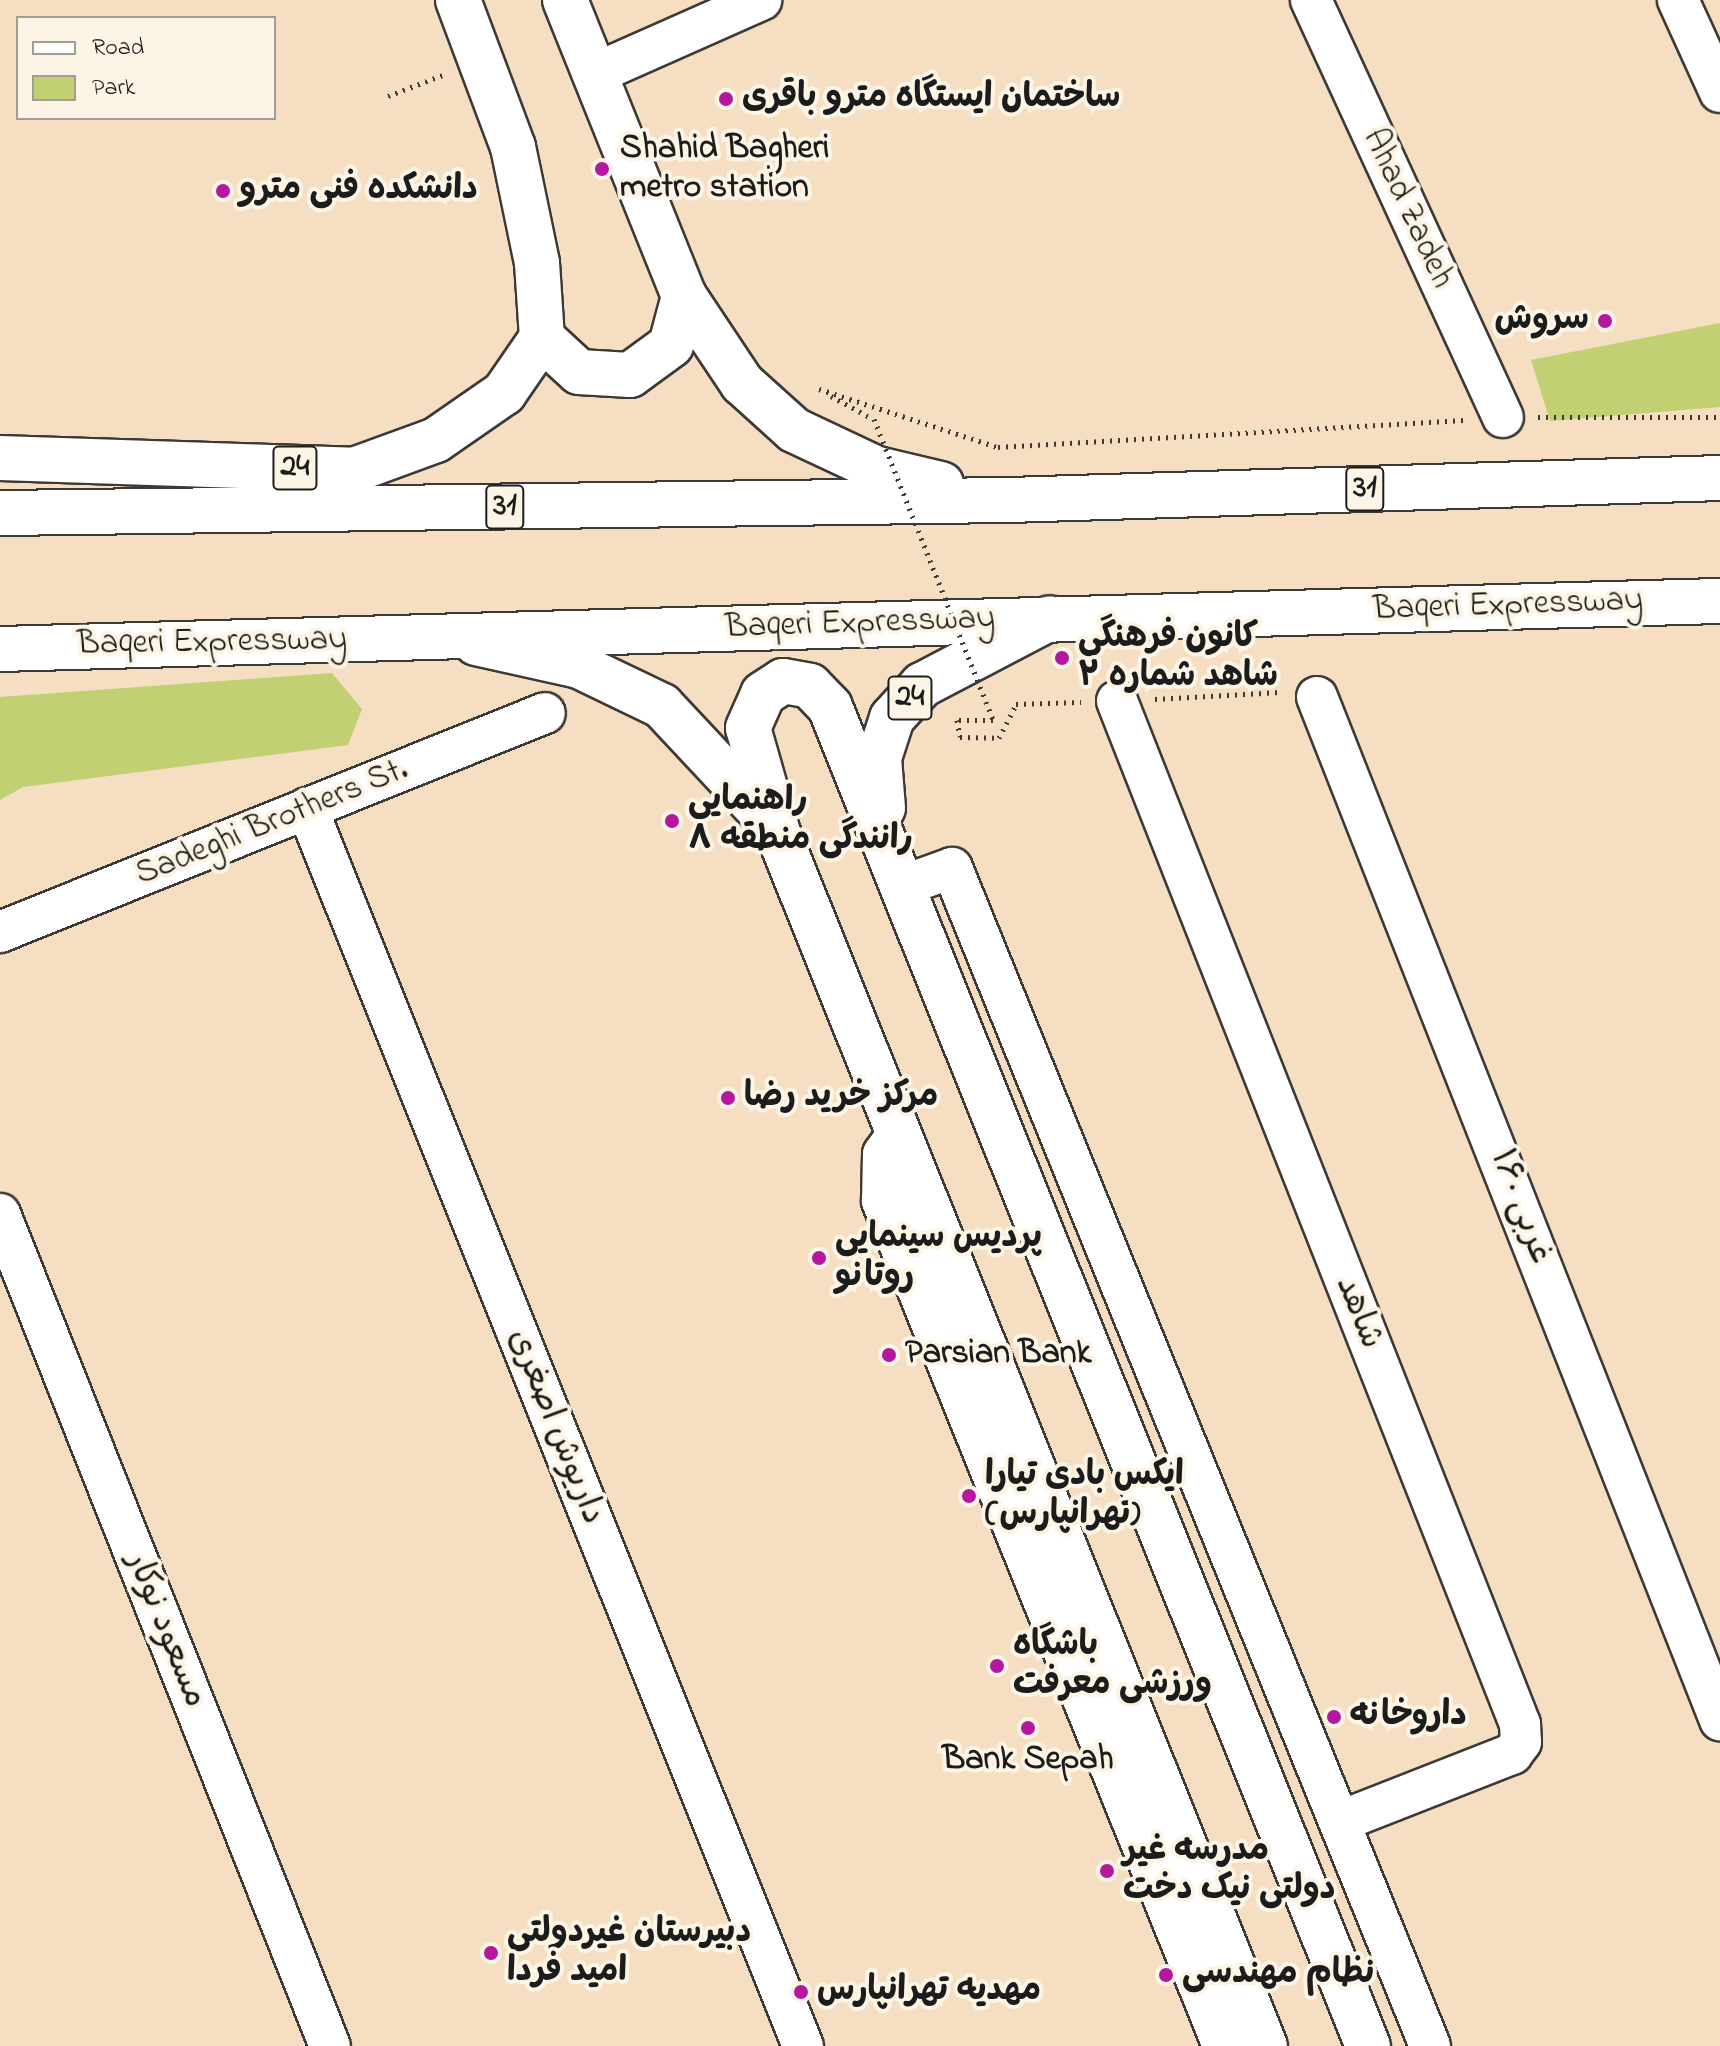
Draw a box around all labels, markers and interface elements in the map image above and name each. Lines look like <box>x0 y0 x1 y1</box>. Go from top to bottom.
legend <box>16 16 276 120</box>
text: Road <box>92 31 144 66</box>
text: Park <box>92 71 135 106</box>
place label: ساختمان ایستگاه مترو باقری <box>742 79 1120 119</box>
marker: ساختمان ایستگاه مترو باقری <box>717 90 735 108</box>
street label: Ahad Zadeh <box>1352 123 1462 295</box>
place label: Shahid Bagheri metro station <box>620 129 829 208</box>
marker: Shahid Bagheri metro station <box>591 158 613 180</box>
place label: دانشکده فنی مترو <box>239 171 478 211</box>
marker: دانشکده فنی مترو <box>214 182 232 200</box>
place label: سروش <box>1495 301 1589 341</box>
marker: سروش <box>1596 312 1614 330</box>
road number: 24 <box>271 440 319 496</box>
road number: 31 <box>1345 461 1385 517</box>
road number: 31 <box>485 479 525 535</box>
street label: Baqeri Expressway <box>1372 581 1644 631</box>
street label: Baqeri Expressway <box>724 599 996 649</box>
place label: کانون فرهنگی شاهد شماره ۲ <box>1078 618 1278 698</box>
street label: Baqeri Expressway <box>77 620 347 666</box>
marker: کانون فرهنگی شاهد شماره ۲ <box>1053 649 1071 667</box>
road number: 24 <box>886 670 934 726</box>
street label: Sadeghi Brothers St. <box>130 750 414 896</box>
place label: راهنمایی رانندگی منطقه ۸ <box>688 781 913 860</box>
marker: راهنمایی رانندگی منطقه ۸ <box>663 812 681 830</box>
place label: مرکز خرید رضا <box>744 1078 938 1118</box>
marker: مرکز خرید رضا <box>719 1089 737 1107</box>
street label: ۱۶۰ غربی <box>1480 1144 1560 1270</box>
place label: پردیس سینمایی روتانو <box>835 1218 1042 1298</box>
marker: پردیس سینمایی روتانو <box>810 1249 828 1267</box>
street label: شاهد <box>1325 1271 1391 1355</box>
street label: داریوش اصغری <box>497 1323 613 1531</box>
place label: Parsian Bank <box>905 1335 1091 1375</box>
marker: Parsian Bank <box>880 1346 898 1364</box>
place label: ایکس بادی تیارا (تهرانپارس) <box>985 1456 1184 1536</box>
marker: ایکس بادی تیارا (تهرانپارس) <box>960 1487 978 1505</box>
street label: مسعود نوکار <box>115 1546 215 1714</box>
place label: باشگاه ورزشی معرفت <box>1013 1626 1212 1706</box>
marker: باشگاه ورزشی معرفت <box>988 1657 1006 1675</box>
place label: داروخانه <box>1350 1697 1467 1737</box>
marker: داروخانه <box>1325 1708 1343 1726</box>
marker: Bank Sepah <box>1019 1719 1037 1737</box>
place label: Bank Sepah <box>942 1741 1114 1781</box>
place label: مدرسه غیر دولتی نیک دخت <box>1123 1831 1336 1910</box>
marker: مدرسه غیر دولتی نیک دخت <box>1098 1862 1116 1880</box>
place label: دبیرستان غیردولتی امید فردا <box>507 1913 751 1992</box>
marker: دبیرستان غیردولتی امید فردا <box>482 1944 500 1962</box>
place label: نظام مهندسی <box>1182 1955 1374 1995</box>
marker: نظام مهندسی <box>1157 1966 1175 1984</box>
place label: مهدیه تهرانپارس <box>817 1972 1041 2012</box>
marker: مهدیه تهرانپارس <box>792 1983 810 2001</box>

